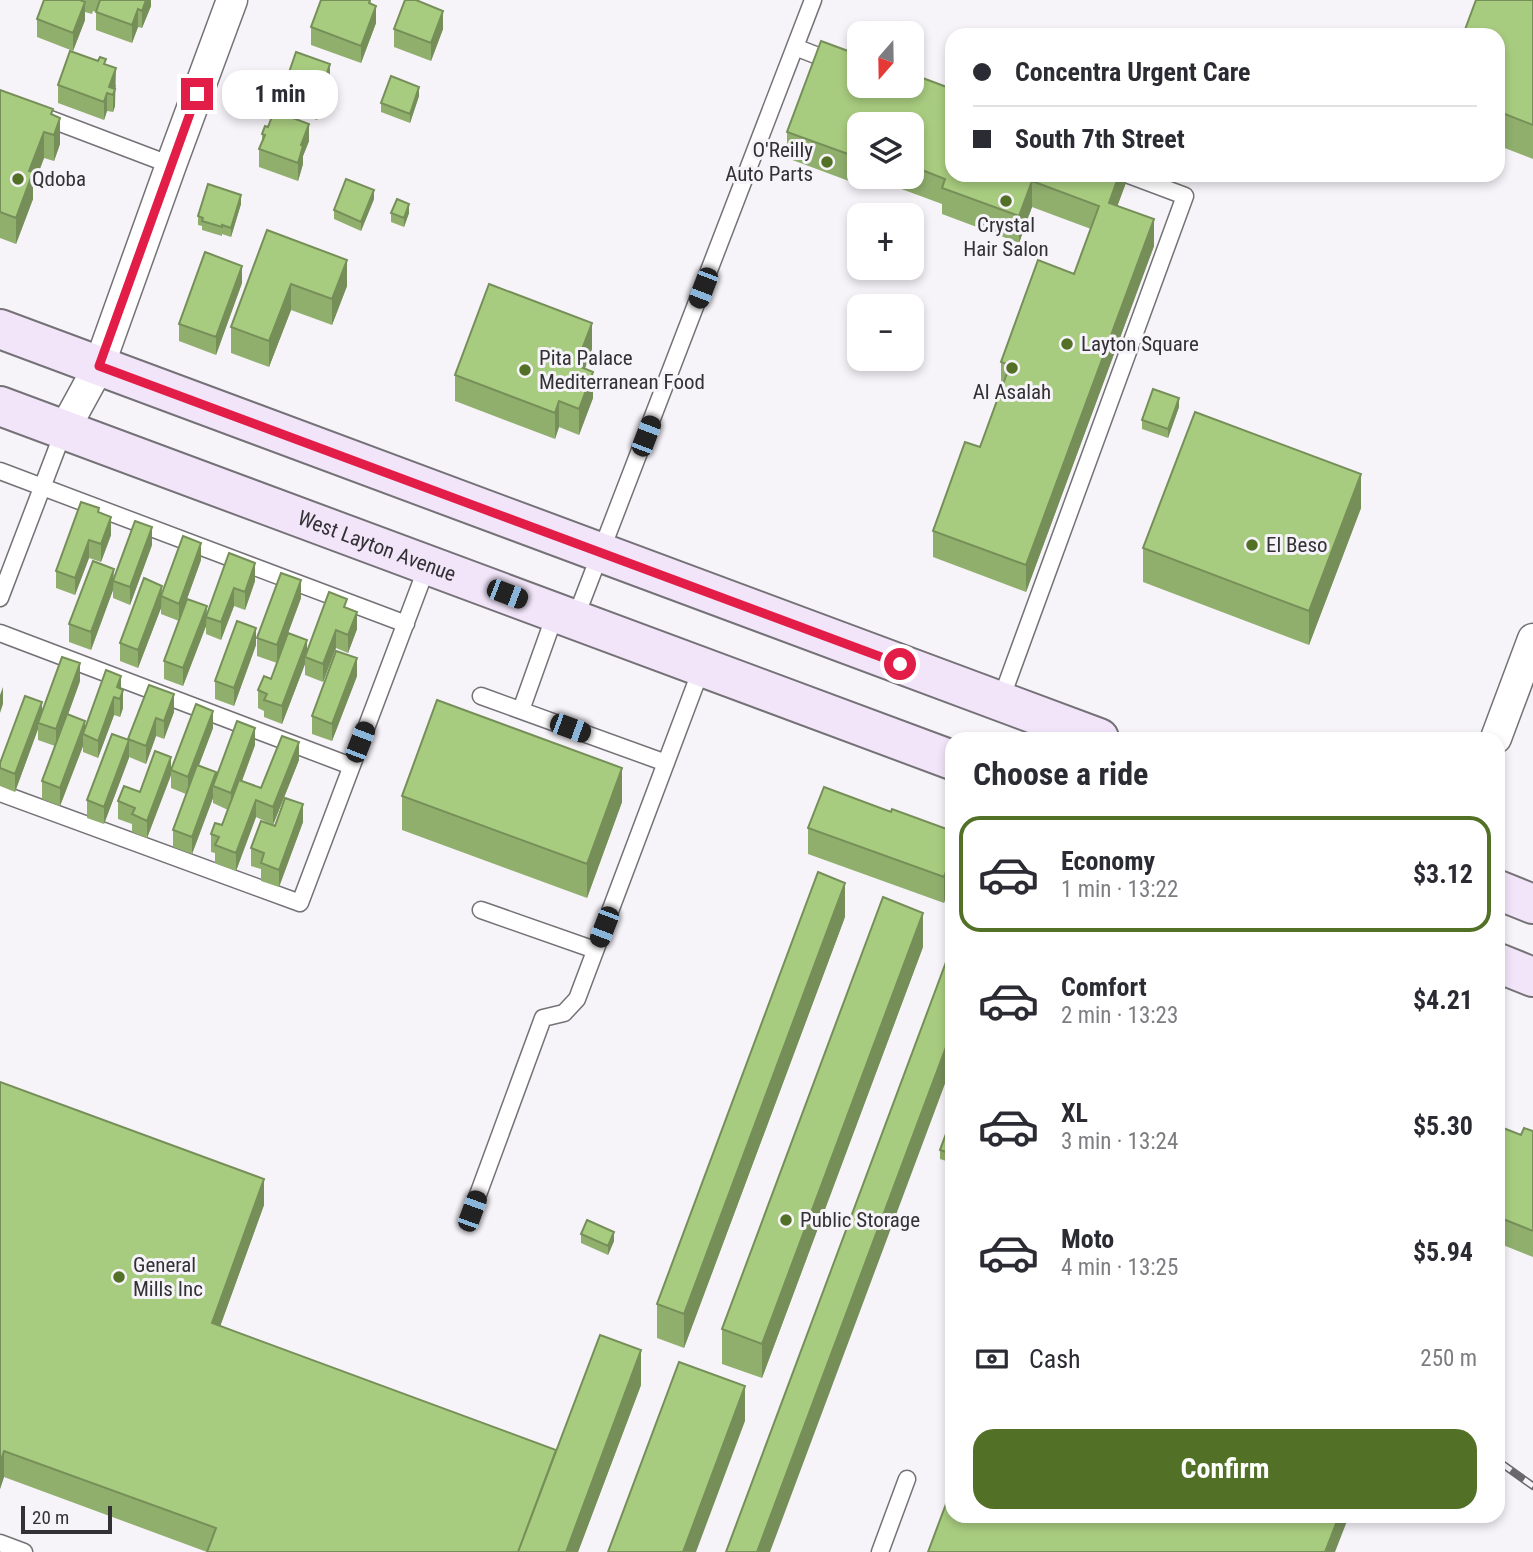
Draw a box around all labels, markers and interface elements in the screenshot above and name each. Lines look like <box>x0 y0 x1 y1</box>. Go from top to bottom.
north arrow <box>847 21 924 98</box>
map controls <box>847 21 924 371</box>
text: Concentra Urgent Care <box>1015 57 1251 87</box>
callout: 1 min <box>222 70 337 119</box>
route end <box>181 78 213 110</box>
text: 1 min <box>254 81 306 108</box>
button: layers <box>847 112 924 189</box>
text: South 7th Street <box>1015 124 1185 154</box>
place label: O'Reilly Auto Parts <box>725 138 813 186</box>
marker: O'Reilly Auto Parts <box>819 154 835 170</box>
place label: Qdoba <box>32 167 86 191</box>
marker: Qdoba <box>10 171 26 187</box>
marker: Crystal Hair Salon <box>998 193 1014 209</box>
button: + <box>847 203 924 280</box>
place label: Crystal Hair Salon <box>963 213 1049 261</box>
car <box>686 265 721 311</box>
button: − <box>847 294 924 371</box>
place label: Layton Square <box>1081 332 1199 356</box>
marker: Layton Square <box>1059 336 1075 352</box>
place label: Pita Palace Mediterranean Food <box>539 346 705 394</box>
marker: Al Asalah <box>1004 360 1020 376</box>
marker: Pita Palace Mediterranean Food <box>517 362 533 378</box>
place label: Al Asalah <box>973 380 1051 404</box>
car <box>629 413 664 459</box>
street label: West Layton Avenue <box>294 506 459 586</box>
place label: El Beso <box>1266 533 1328 557</box>
marker: El Beso <box>1244 537 1260 553</box>
car <box>484 577 531 611</box>
route start <box>884 648 916 680</box>
car <box>547 711 594 745</box>
car <box>343 719 378 765</box>
text: Choose a ride <box>973 755 1148 793</box>
icon: car <box>977 843 1040 906</box>
text: Economy <box>1061 846 1155 876</box>
text: $3.12 <box>1413 859 1473 889</box>
text: 1 min · 13:22 <box>1061 876 1178 903</box>
car <box>587 904 622 950</box>
icon: car <box>977 969 1040 1032</box>
text: Comfort <box>1061 972 1147 1002</box>
text: $4.21 <box>1413 985 1473 1015</box>
text: 2 min · 13:23 <box>1061 1002 1178 1029</box>
icon: car <box>977 1095 1040 1158</box>
text: XL <box>1061 1098 1088 1128</box>
text: $5.30 <box>1413 1111 1473 1141</box>
text: 3 min · 13:24 <box>1061 1128 1178 1155</box>
car <box>455 1188 490 1234</box>
place label: Public Storage <box>800 1208 920 1232</box>
marker: Public Storage <box>778 1212 794 1228</box>
icon: car <box>977 1221 1040 1284</box>
text: Moto <box>1061 1224 1114 1254</box>
text: $5.94 <box>1413 1237 1473 1267</box>
place label: General Mills Inc <box>133 1253 203 1301</box>
text: 4 min · 13:25 <box>1061 1254 1178 1281</box>
marker: General Mills Inc <box>111 1269 127 1285</box>
icon: cash <box>973 1340 1011 1378</box>
text: Cash <box>1029 1344 1081 1374</box>
text: 250 m <box>1420 1345 1477 1372</box>
button: Confirm <box>973 1429 1477 1509</box>
scale bar <box>21 1503 112 1535</box>
text: 20 m <box>32 1506 69 1529</box>

